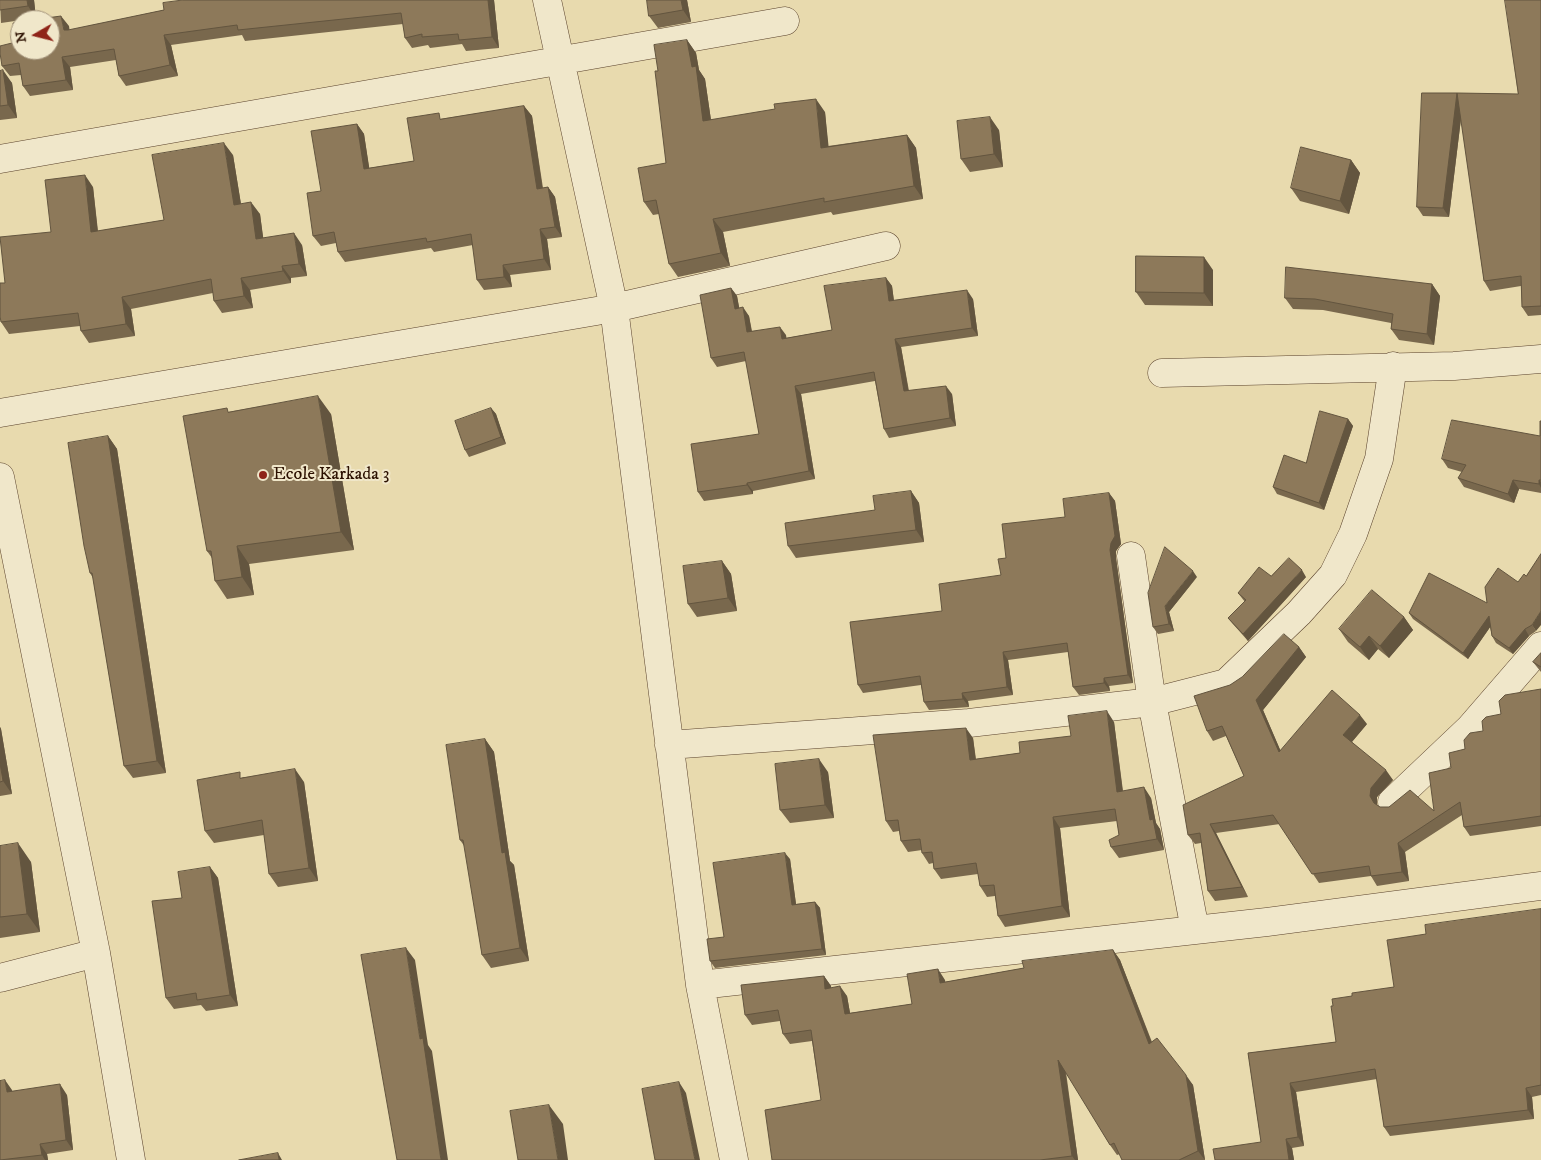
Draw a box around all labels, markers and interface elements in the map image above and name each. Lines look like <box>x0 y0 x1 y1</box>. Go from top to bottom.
north arrow <box>10 10 60 60</box>
text: N <box>11 30 31 44</box>
place label: Ecole Karkada 3 <box>273 464 390 486</box>
marker: Ecole Karkada 3 <box>257 469 269 481</box>

